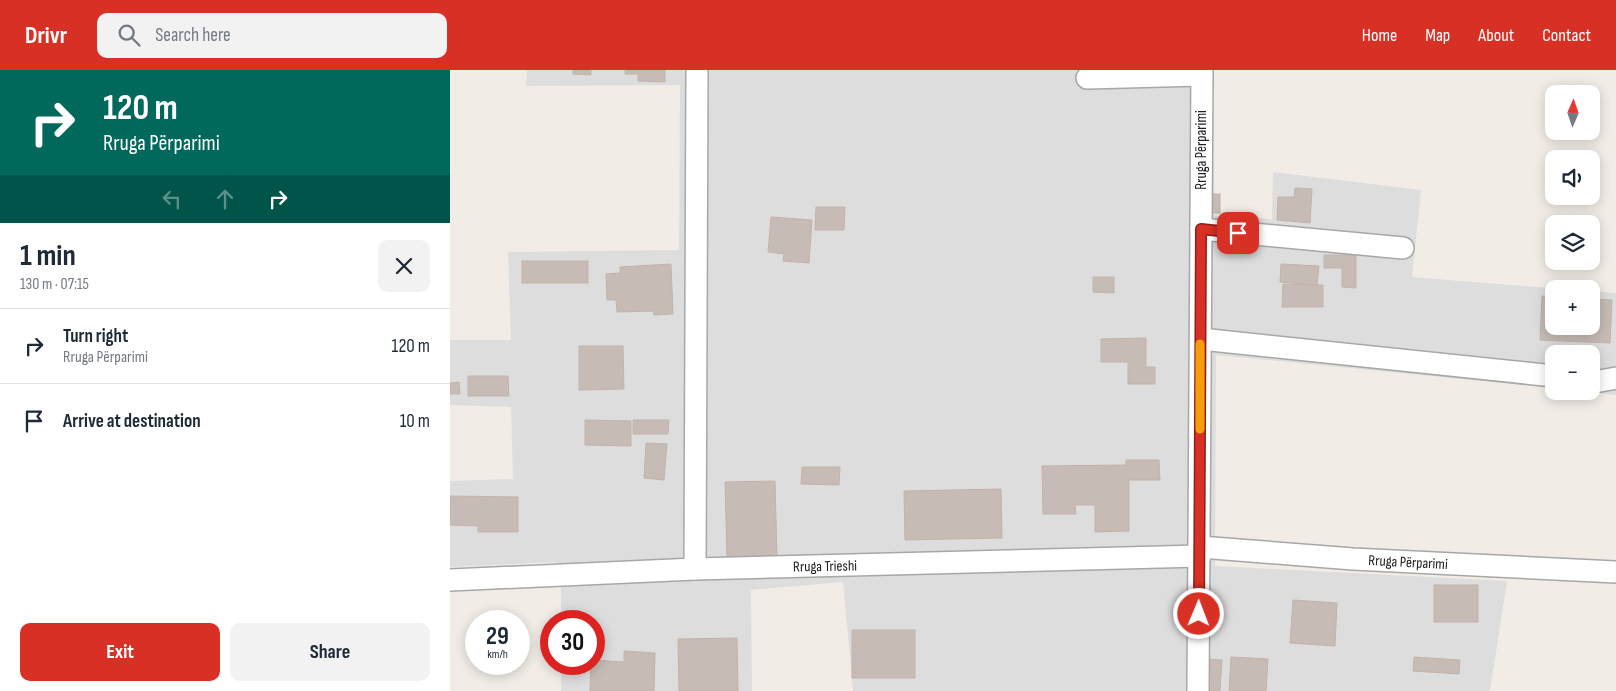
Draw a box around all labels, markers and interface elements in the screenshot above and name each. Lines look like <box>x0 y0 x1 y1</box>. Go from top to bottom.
search box <box>97 13 447 58</box>
text: Drivr <box>25 21 67 50</box>
icon: search <box>115 21 143 49</box>
text: Search here <box>155 24 231 47</box>
text: Home <box>1362 25 1397 46</box>
text: Map <box>1425 25 1450 46</box>
text: About <box>1478 25 1514 46</box>
text: Contact <box>1542 25 1591 46</box>
north arrow <box>1545 85 1600 140</box>
map controls <box>1545 85 1600 400</box>
text: 120 m <box>103 87 178 130</box>
icon: right <box>20 90 85 155</box>
street label: Rruga Përparimi <box>1192 110 1211 190</box>
text: Rruga Përparimi <box>103 130 220 157</box>
button: sound <box>1545 150 1600 205</box>
icon: left <box>158 185 186 213</box>
icon: ahead <box>211 185 239 213</box>
icon: right <box>264 185 292 213</box>
pin <box>1217 212 1259 254</box>
button: layers <box>1545 215 1600 270</box>
icon: arrive <box>1224 219 1252 247</box>
text: 1 min <box>20 238 76 274</box>
button: close <box>378 240 430 292</box>
text: 130 m · 07:15 <box>20 275 89 294</box>
button: + <box>1545 280 1600 335</box>
text: Turn right <box>63 325 128 348</box>
icon: right <box>20 332 48 360</box>
text: 120 m <box>392 335 430 358</box>
button: − <box>1545 345 1600 400</box>
text: Rruga Përparimi <box>63 348 148 367</box>
icon: arrive <box>20 407 48 435</box>
text: Arrive at destination <box>63 410 201 433</box>
text: 10 m <box>400 410 430 433</box>
street label: Rruga Përparimi <box>1368 551 1448 574</box>
street label: Rruga Trieshi <box>793 556 857 577</box>
position arrow <box>1172 587 1224 639</box>
speed limit sign: 30 <box>540 610 605 675</box>
text: 29 <box>486 621 509 652</box>
button: Exit <box>20 623 220 681</box>
button: Share <box>230 623 430 681</box>
text: km/h <box>487 647 508 662</box>

